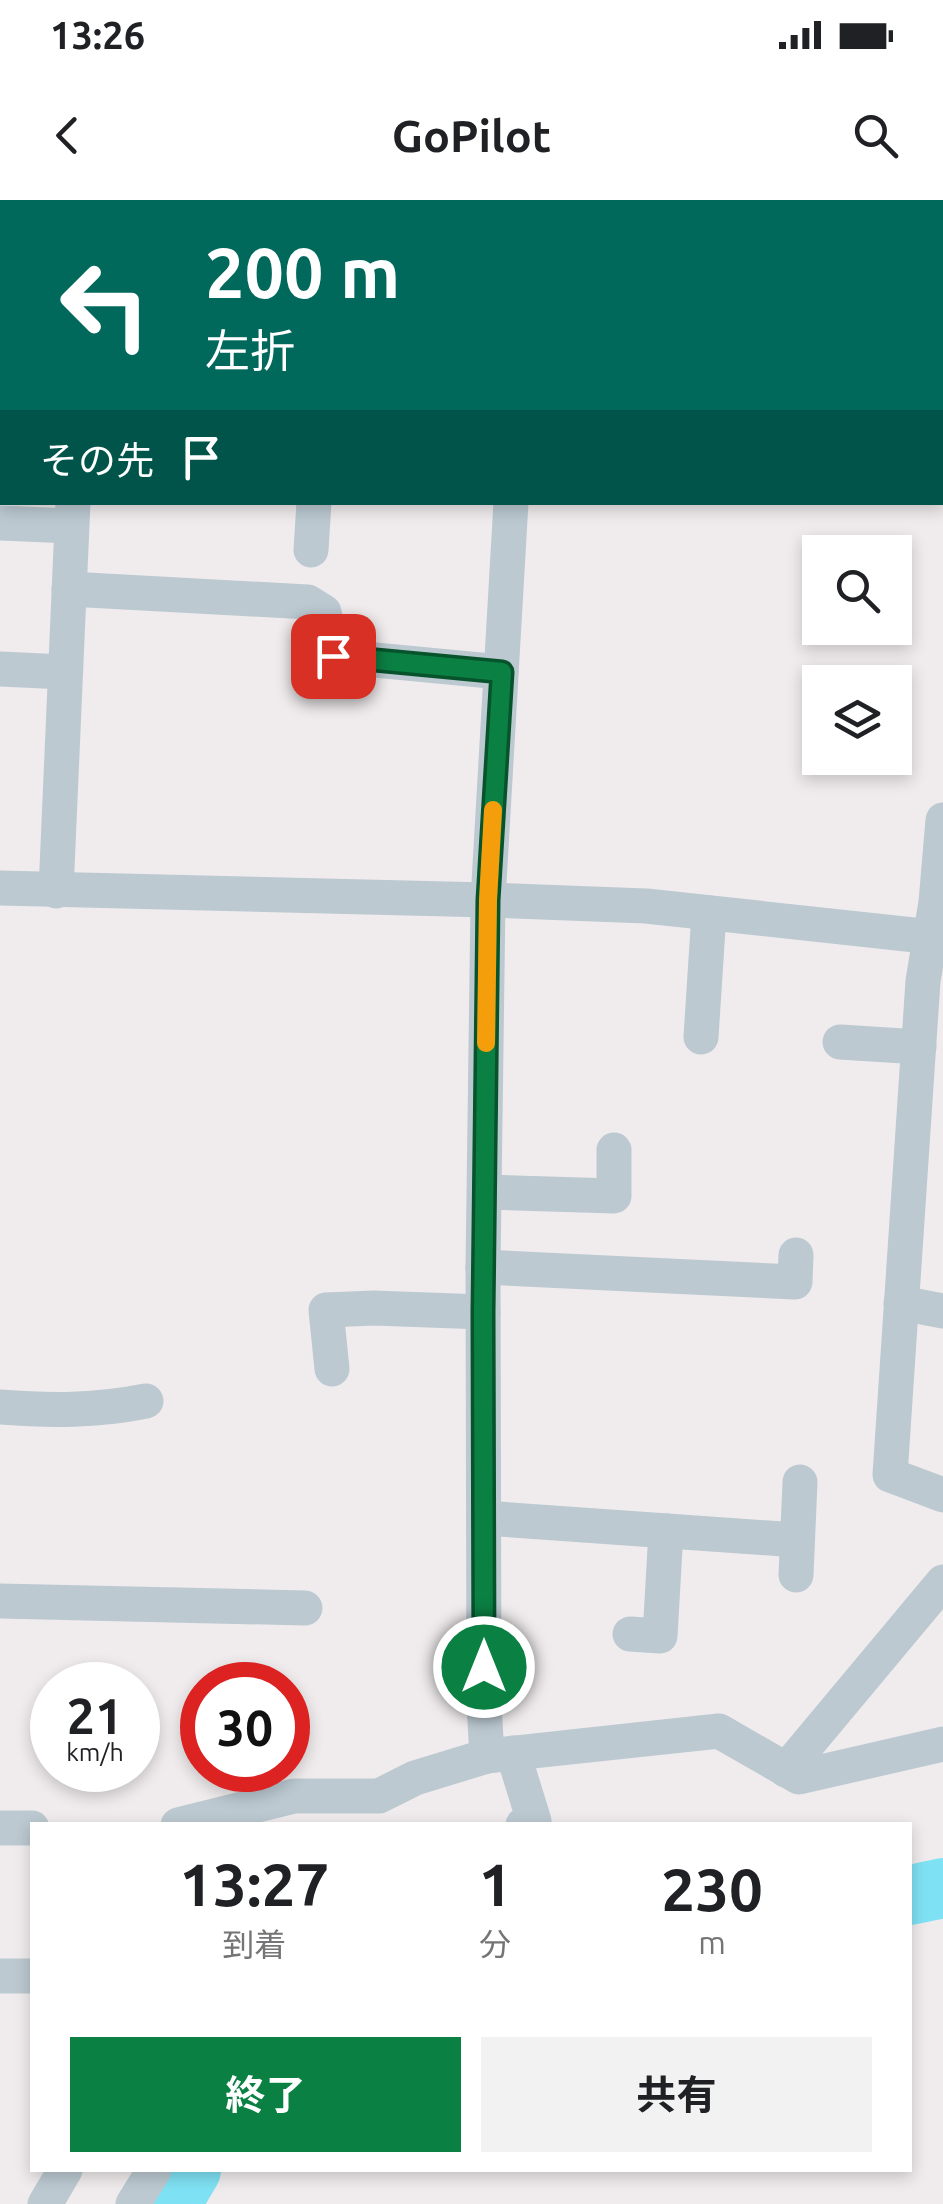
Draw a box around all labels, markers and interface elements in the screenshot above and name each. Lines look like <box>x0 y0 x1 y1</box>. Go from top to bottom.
text: 13:26 <box>50 14 145 56</box>
icon: back <box>40 108 95 163</box>
icon: search <box>848 108 903 163</box>
text: GoPilot <box>392 110 551 161</box>
text: 200 m <box>205 233 400 311</box>
icon: left <box>40 240 170 370</box>
text: 左折 <box>205 325 295 376</box>
icon: arrive <box>174 430 229 485</box>
text: その先 <box>40 439 154 481</box>
map controls <box>802 535 912 775</box>
button: search <box>802 535 912 645</box>
pin <box>291 614 376 699</box>
icon: arrive <box>306 629 361 684</box>
button: layers <box>802 665 912 775</box>
position arrow <box>432 1615 536 1719</box>
speed limit sign: 30 <box>180 1662 310 1792</box>
text: 21 <box>67 1687 123 1743</box>
text: km/h <box>66 1738 124 1766</box>
text: 13:27 <box>179 1850 329 1917</box>
text: 1 <box>478 1850 512 1917</box>
text: 230 <box>661 1855 763 1922</box>
text: m <box>698 1924 726 1960</box>
text: 到着 <box>222 1926 286 1962</box>
text: 分 <box>479 1926 511 1962</box>
button: 終了 <box>70 2037 461 2152</box>
button: 共有 <box>481 2037 872 2152</box>

